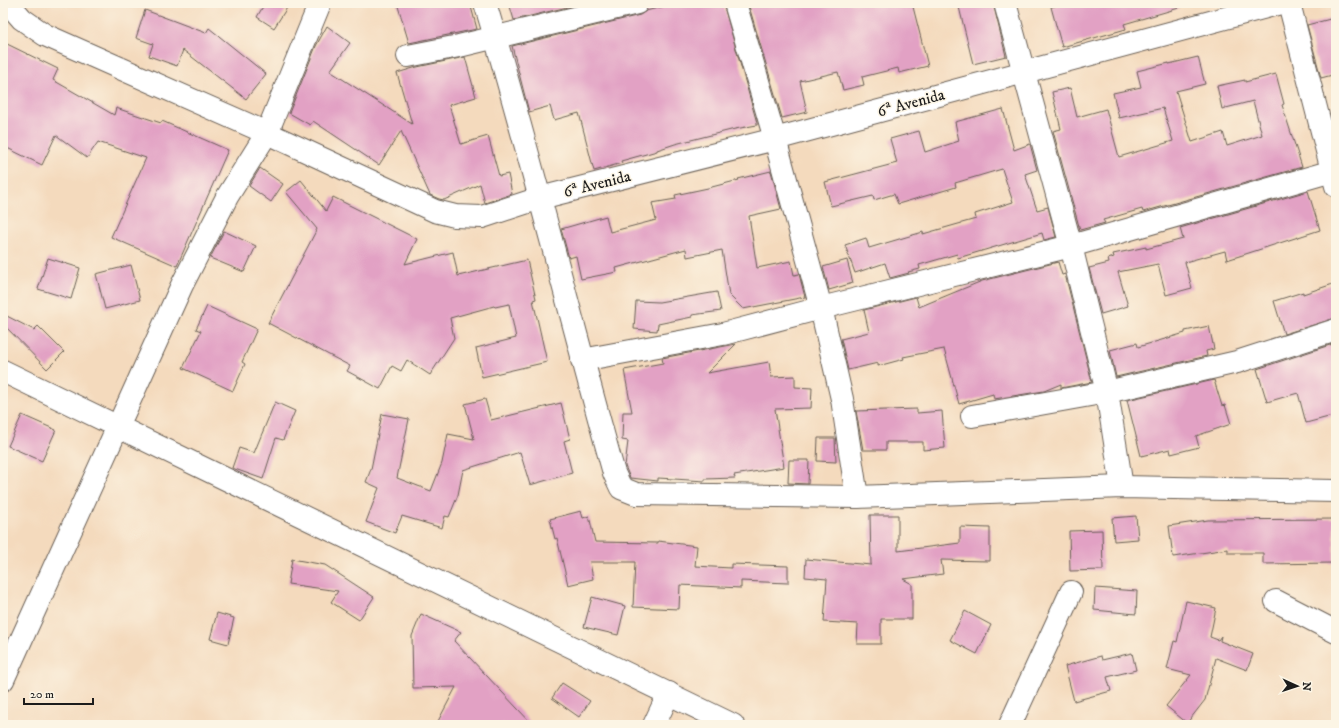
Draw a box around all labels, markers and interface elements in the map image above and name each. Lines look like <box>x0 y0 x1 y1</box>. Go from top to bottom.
street label: 6ª Avenida <box>875 84 947 122</box>
street label: 6ª Avenida <box>561 166 633 202</box>
north arrow <box>1277 666 1317 706</box>
scale bar <box>24 680 93 706</box>
text: N <box>1299 682 1313 691</box>
text: 20 m <box>30 687 54 702</box>

